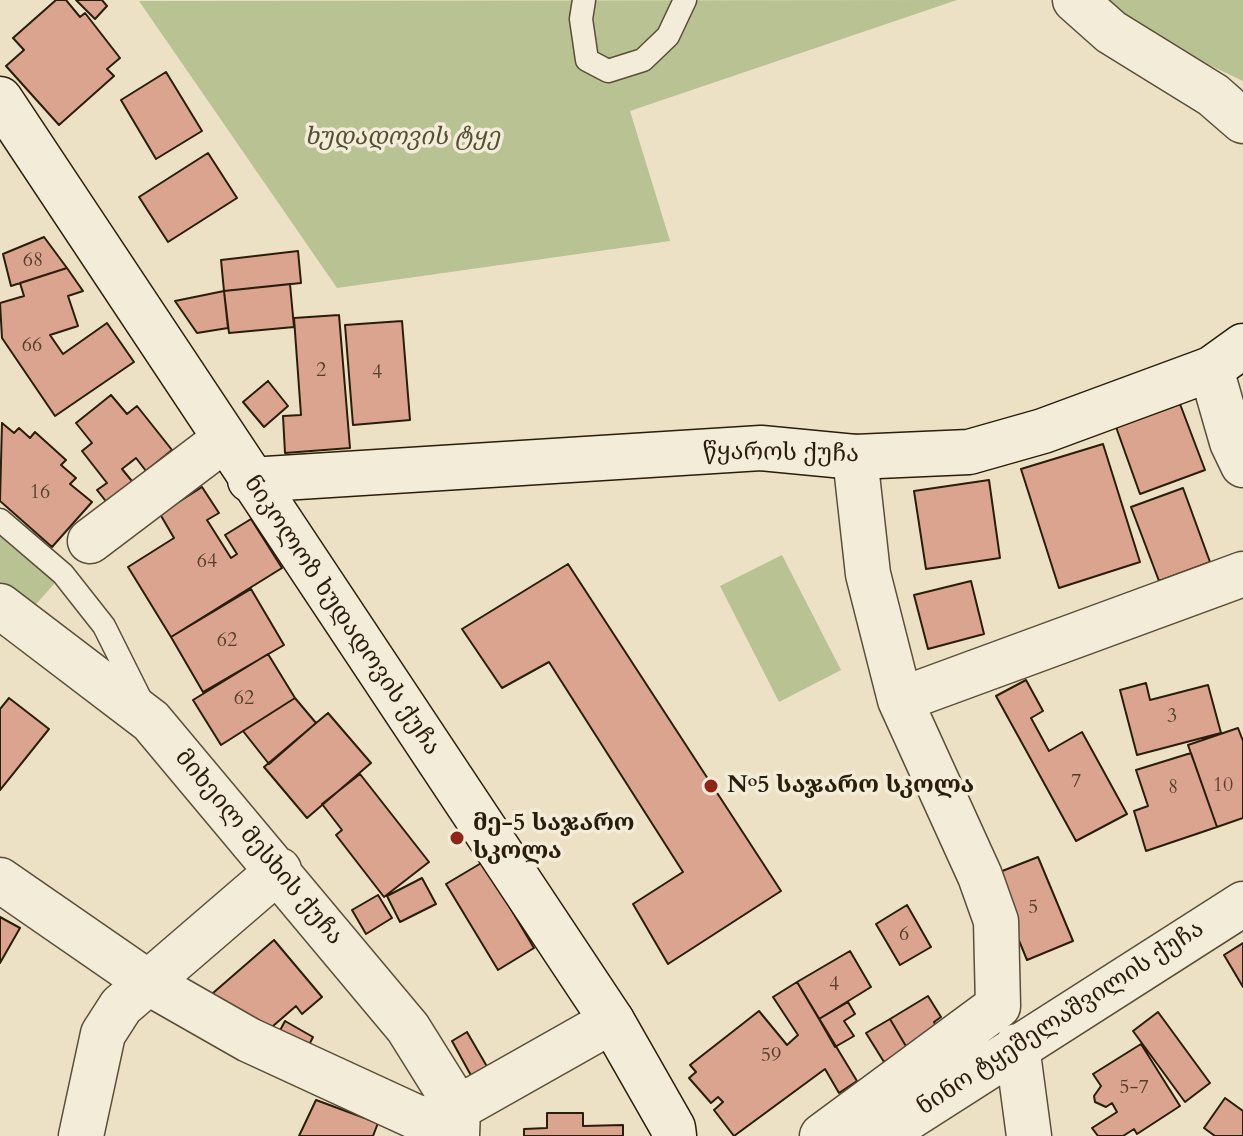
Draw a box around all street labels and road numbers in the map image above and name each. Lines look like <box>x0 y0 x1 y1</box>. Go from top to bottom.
street label: წყაროს ქუჩა <box>703 438 859 470</box>
street label: ნიკოლოზ ხუდადოვის ქუჩა <box>236 471 446 761</box>
street label: მიხეილ მესხის ქუჩა <box>168 744 348 952</box>
street label: ნინო ტყეშელაშვილის ქუჩა <box>912 915 1210 1123</box>

